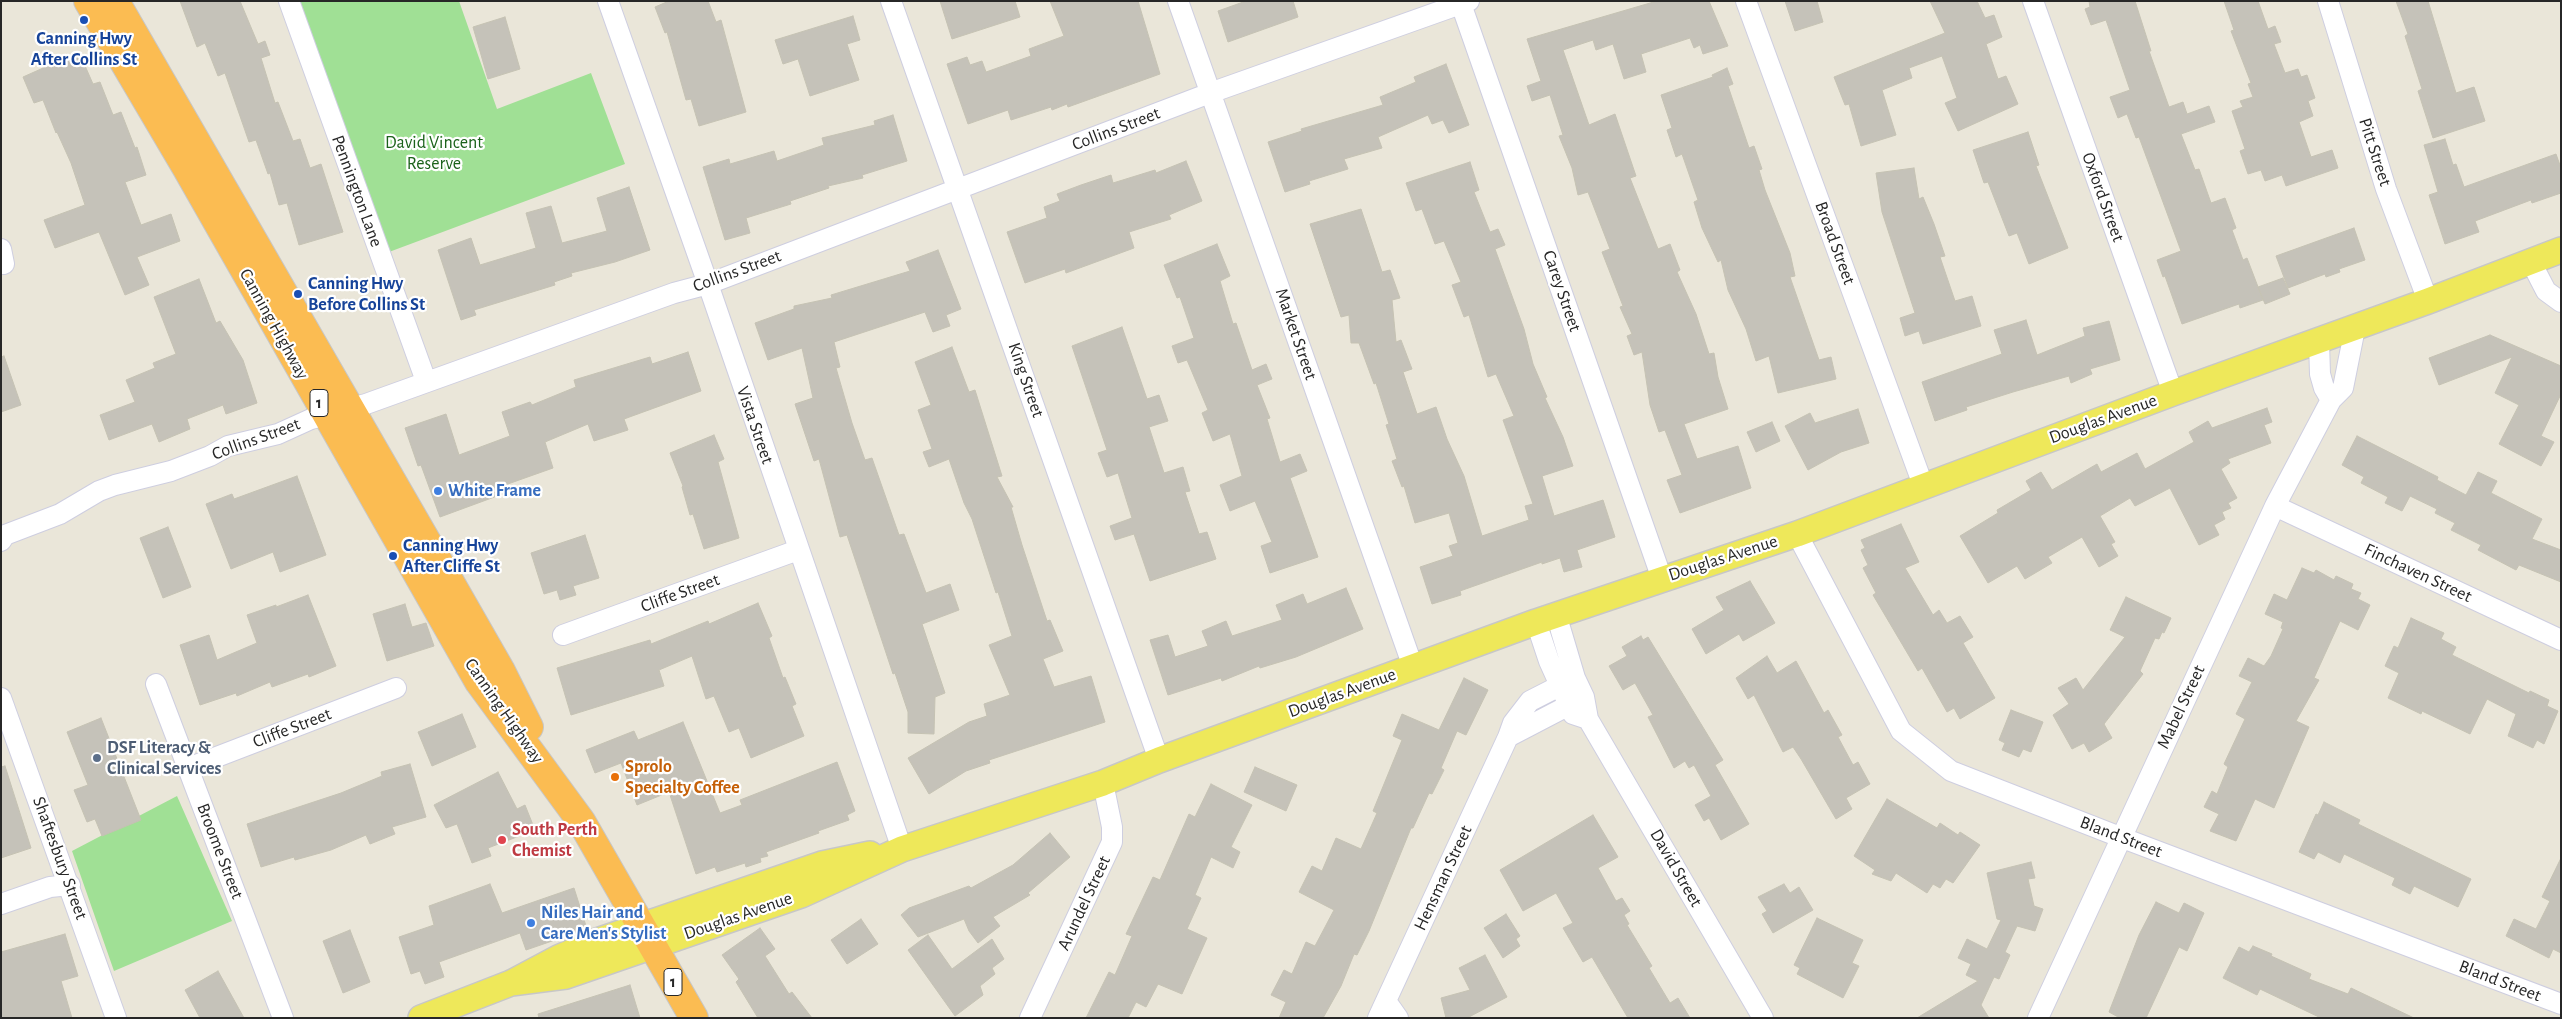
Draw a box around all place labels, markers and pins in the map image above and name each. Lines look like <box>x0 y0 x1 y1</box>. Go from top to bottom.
marker: Canning Hwy After Collins St <box>78 14 90 26</box>
place label: Canning Hwy After Collins St <box>31 28 137 70</box>
place label: Canning Hwy Before Collins St <box>308 273 425 316</box>
marker: Canning Hwy Before Collins St <box>292 288 304 300</box>
place label: White Frame <box>448 480 541 502</box>
marker: White Frame <box>432 485 444 497</box>
place label: Canning Hwy After Cliffe St <box>403 535 500 578</box>
marker: Canning Hwy After Cliffe St <box>387 550 399 562</box>
place label: DSF Literacy & Clinical Services <box>107 737 221 780</box>
marker: DSF Literacy & Clinical Services <box>91 752 103 764</box>
place label: Sprolo Specialty Coffee <box>625 756 740 799</box>
marker: Sprolo Specialty Coffee <box>609 771 621 783</box>
place label: South Perth Chemist <box>512 819 597 862</box>
marker: South Perth Chemist <box>496 834 508 846</box>
place label: Niles Hair and Care Men's Stylist <box>541 902 666 944</box>
marker: Niles Hair and Care Men's Stylist <box>525 917 537 929</box>

